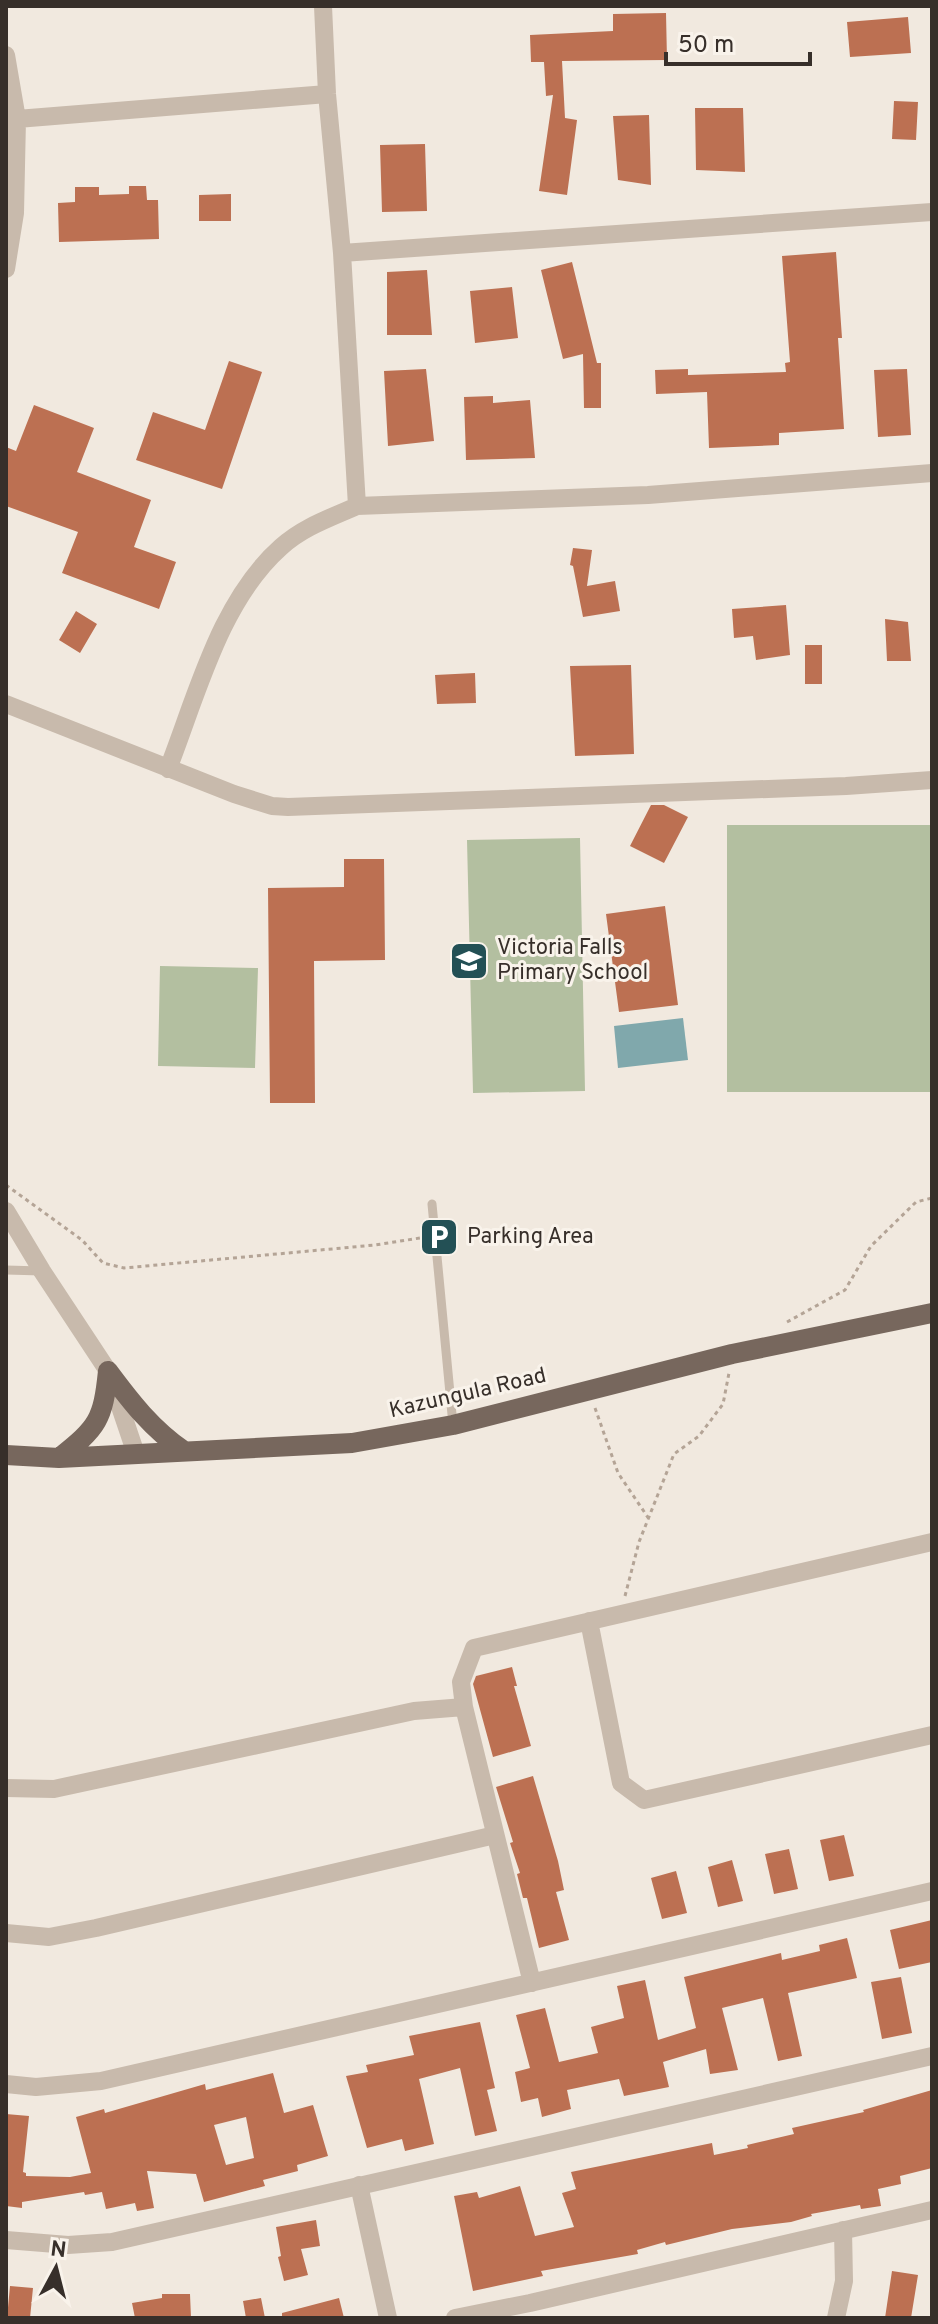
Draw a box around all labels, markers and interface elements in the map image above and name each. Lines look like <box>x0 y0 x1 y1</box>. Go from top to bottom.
scale bar <box>666 16 810 66</box>
text: 50 m <box>678 31 734 61</box>
place label: Victoria Falls Primary School <box>497 935 648 987</box>
school or university icon: Victoria Falls Primary School <box>448 940 490 982</box>
parking icon: Parking Area <box>418 1216 460 1258</box>
place label: Parking Area <box>467 1224 594 1251</box>
street label: Kazungula Road <box>387 1363 549 1425</box>
north arrow <box>16 2228 96 2308</box>
text: N <box>49 2236 68 2265</box>

